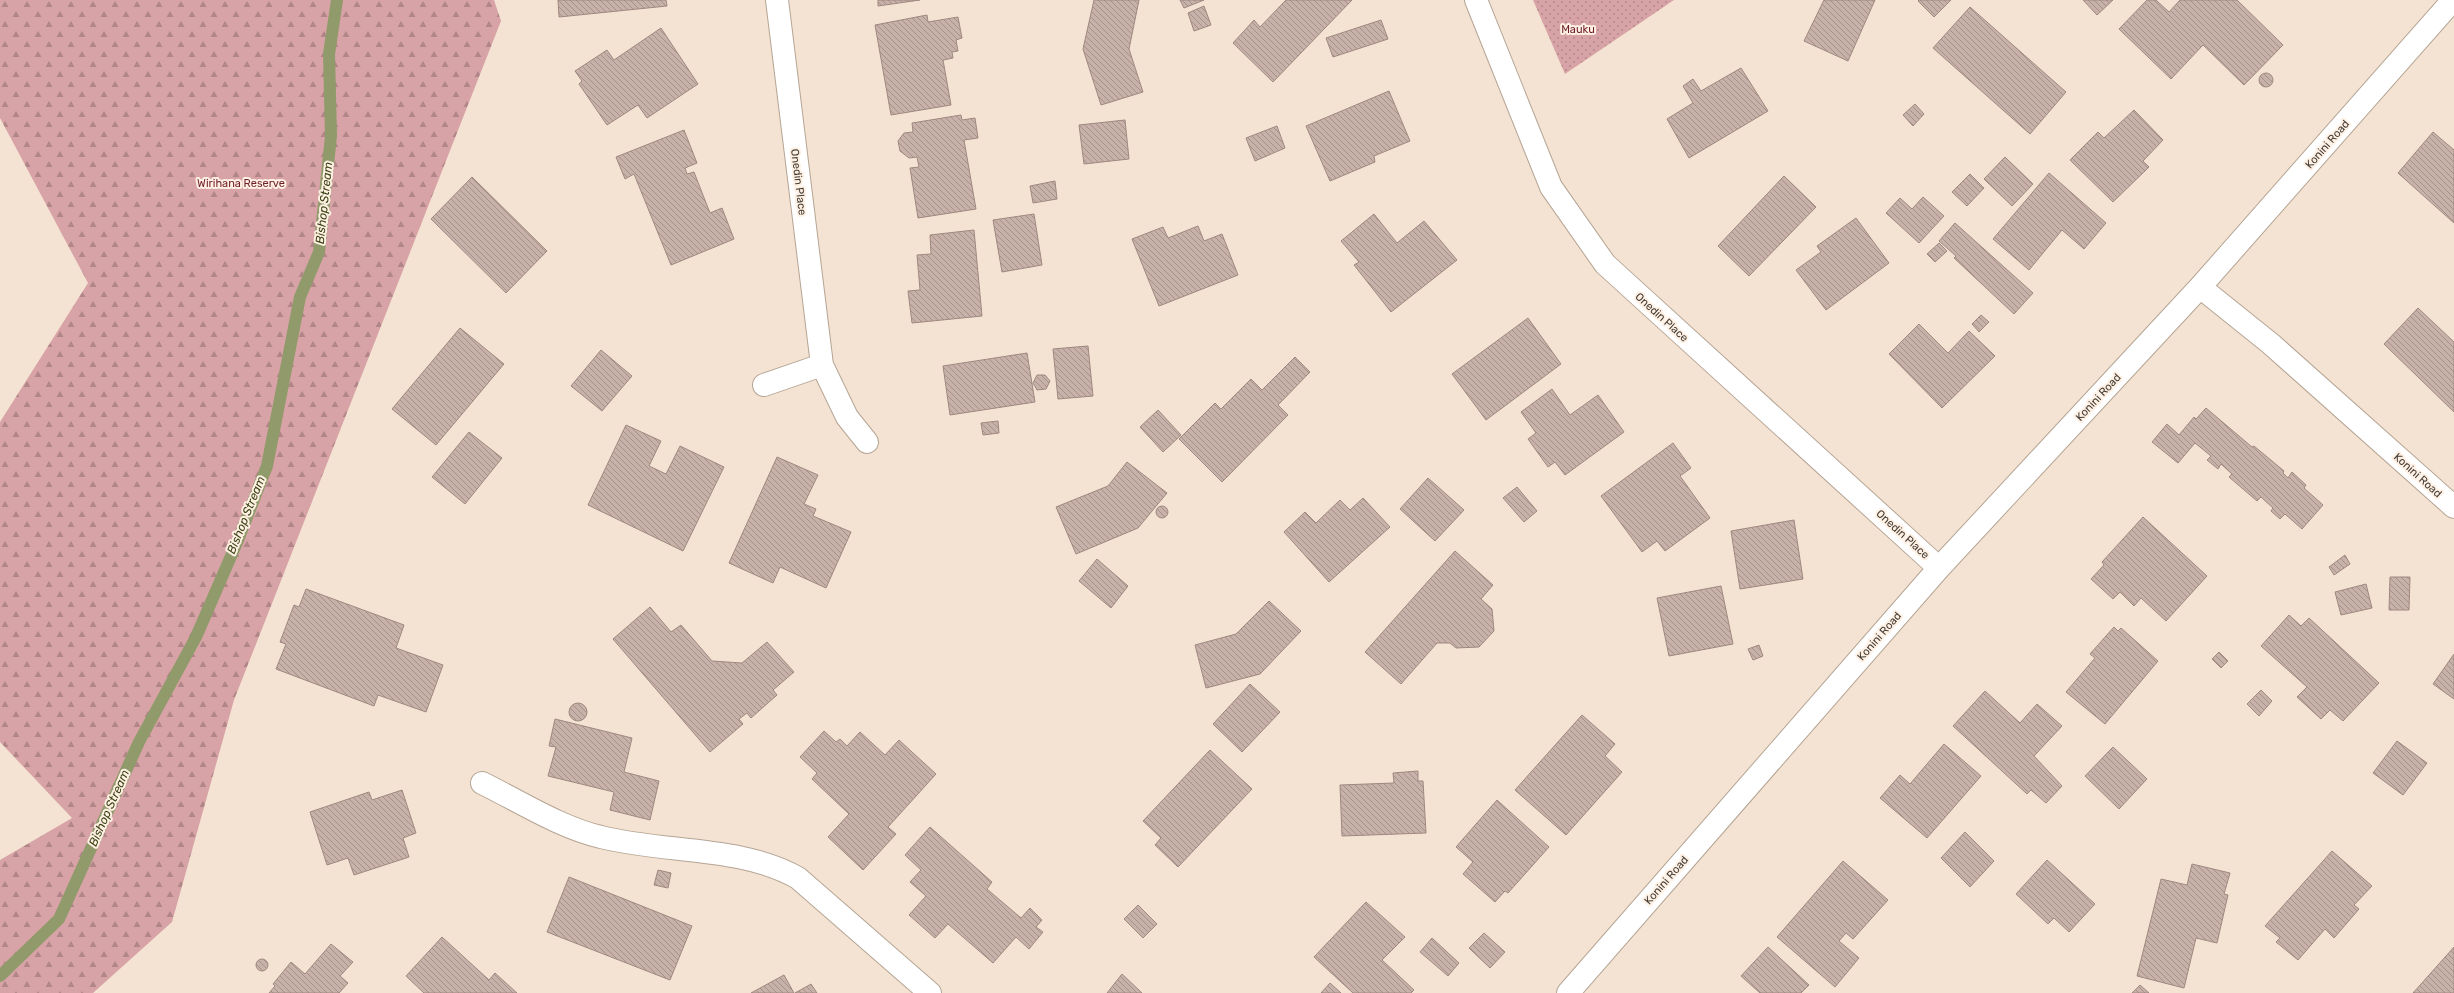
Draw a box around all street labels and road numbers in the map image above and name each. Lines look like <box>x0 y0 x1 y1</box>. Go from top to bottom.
street label: Konini Road <box>2303 117 2352 171</box>
street label: Onedin Place <box>788 148 809 216</box>
street label: Onedin Place <box>1632 290 1691 345</box>
street label: Konini Road <box>2073 371 2124 424</box>
street label: Konini Road <box>2391 450 2444 500</box>
street label: Onedin Place <box>1873 507 1932 562</box>
street label: Konini Road <box>1855 609 1904 663</box>
street label: Konini Road <box>1642 853 1691 907</box>

